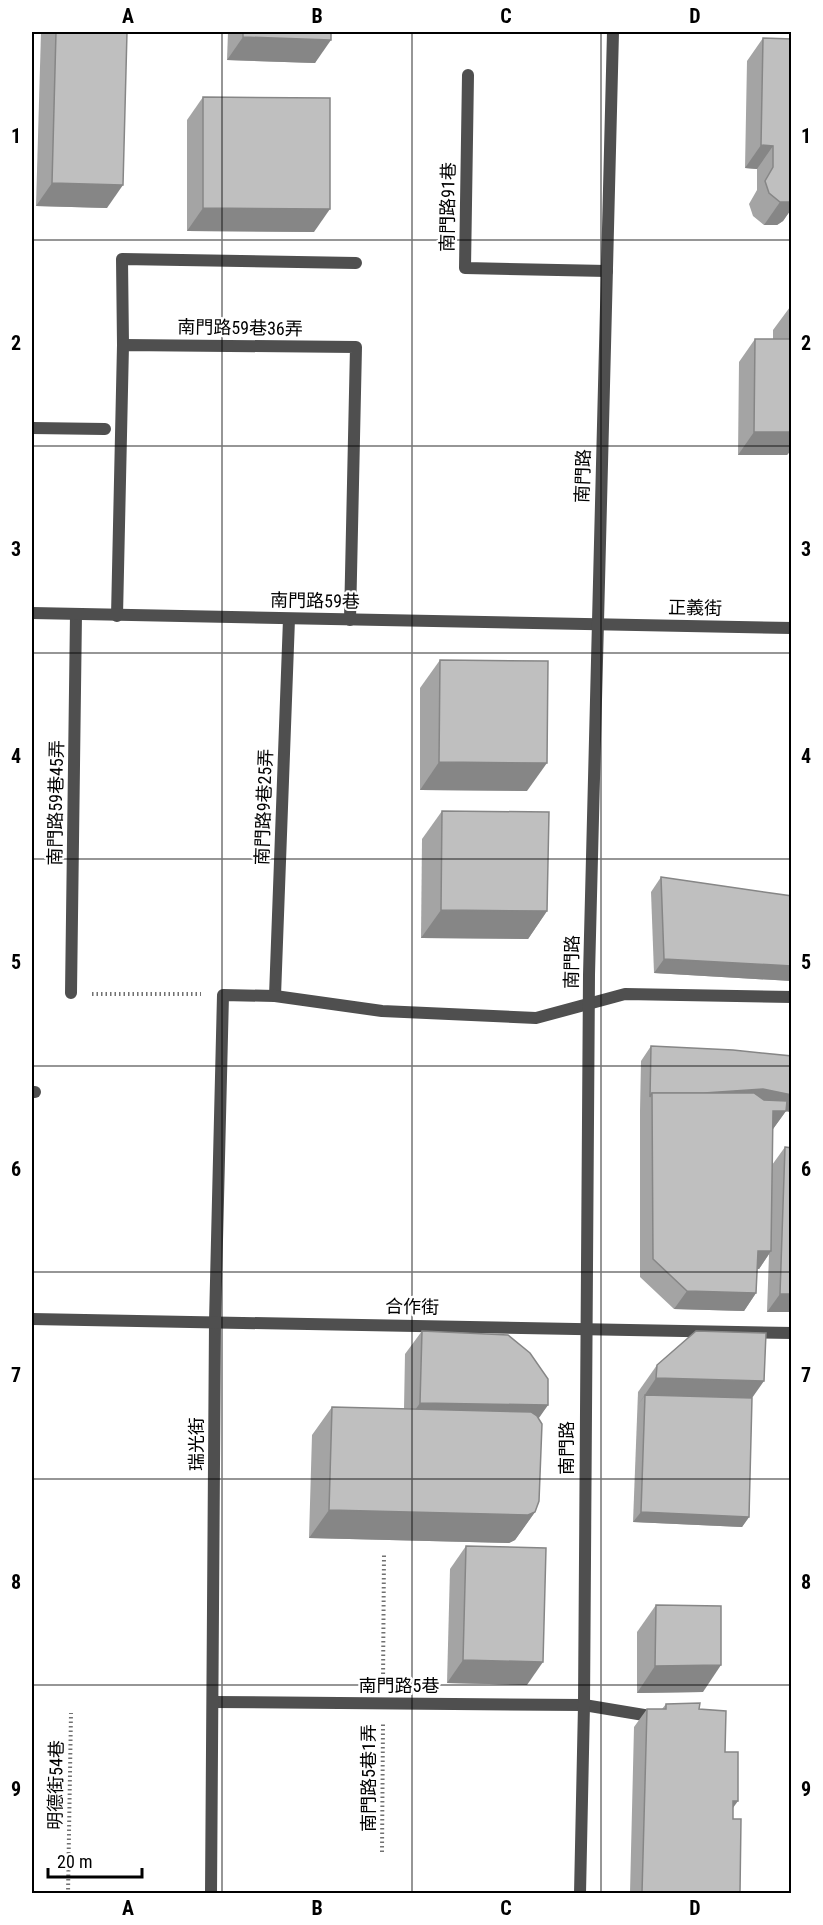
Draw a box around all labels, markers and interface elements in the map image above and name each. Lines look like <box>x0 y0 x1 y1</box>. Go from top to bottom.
text: A <box>122 4 134 28</box>
text: B <box>311 4 323 28</box>
text: C <box>500 4 512 28</box>
text: D <box>689 4 701 28</box>
text: 1 <box>11 124 21 148</box>
text: 1 <box>801 124 811 148</box>
street label: 南門路91巷 <box>436 162 459 252</box>
street label: 南門路59巷36弄 <box>177 316 303 339</box>
text: 2 <box>11 331 21 355</box>
text: 2 <box>801 331 811 355</box>
street label: 南門路 <box>571 449 594 503</box>
text: 3 <box>11 537 21 561</box>
text: 3 <box>801 537 811 561</box>
street label: 南門路59巷 <box>270 589 360 612</box>
street label: 正義街 <box>668 597 722 618</box>
street label: 南門路59巷45弄 <box>44 740 67 866</box>
text: 4 <box>11 744 21 768</box>
text: 4 <box>801 744 811 768</box>
street label: 南門路9巷25弄 <box>251 748 276 866</box>
street label: 南門路 <box>561 935 582 989</box>
text: 5 <box>11 950 21 974</box>
text: 5 <box>801 950 811 974</box>
text: 6 <box>11 1157 21 1181</box>
text: 6 <box>801 1157 811 1181</box>
street label: 合作街 <box>385 1296 439 1317</box>
text: 7 <box>11 1363 21 1387</box>
text: 7 <box>801 1363 811 1387</box>
street label: 瑞光街 <box>186 1417 207 1471</box>
street label: 南門路 <box>556 1421 577 1475</box>
text: 8 <box>11 1570 21 1594</box>
text: 8 <box>801 1570 811 1594</box>
street label: 南門路5巷 <box>359 1675 439 1696</box>
street label: 南門路5巷1弄 <box>358 1724 379 1832</box>
street label: 明德街54巷 <box>44 1740 67 1830</box>
text: 9 <box>11 1777 21 1801</box>
text: 9 <box>801 1777 811 1801</box>
scale bar <box>48 1841 142 1879</box>
text: 20 m <box>57 1851 92 1872</box>
text: A <box>122 1896 134 1920</box>
text: B <box>311 1896 323 1920</box>
text: C <box>500 1896 512 1920</box>
text: D <box>689 1896 701 1920</box>

